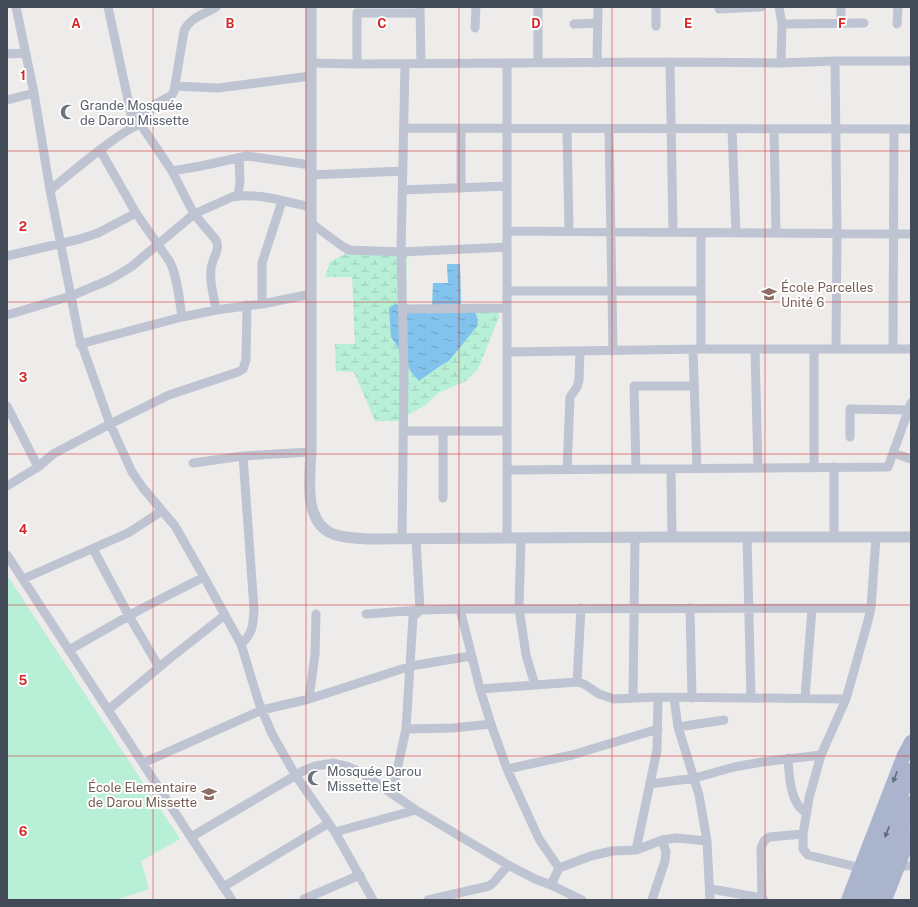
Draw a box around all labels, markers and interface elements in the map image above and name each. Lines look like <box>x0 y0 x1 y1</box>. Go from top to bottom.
text: A <box>71 16 81 31</box>
text: B <box>226 16 235 31</box>
text: C <box>377 16 387 31</box>
text: D <box>531 16 541 31</box>
text: E <box>684 16 692 31</box>
text: F <box>838 16 846 31</box>
text: 1 <box>20 68 26 83</box>
place label: Grande Mosquée de Darou Missette <box>80 98 189 128</box>
mosque icon: Grande Mosquée de Darou Missette <box>59 103 77 121</box>
text: 2 <box>19 219 27 234</box>
place label: École Parcelles Unité 6 <box>781 279 873 310</box>
school or university icon: École Parcelles Unité 6 <box>760 285 778 303</box>
text: 3 <box>19 370 28 385</box>
text: 4 <box>19 522 28 537</box>
text: 5 <box>19 673 28 688</box>
place label: Mosquée Darou Missette Est <box>327 764 421 794</box>
mosque icon: Mosquée Darou Missette Est <box>306 769 324 787</box>
one-way arrow <box>892 772 898 784</box>
place label: École Elementaire de Darou Missette <box>88 779 197 810</box>
school or university icon: École Elementaire de Darou Missette <box>200 785 218 803</box>
text: 6 <box>19 824 28 839</box>
one-way arrow <box>883 827 889 839</box>

